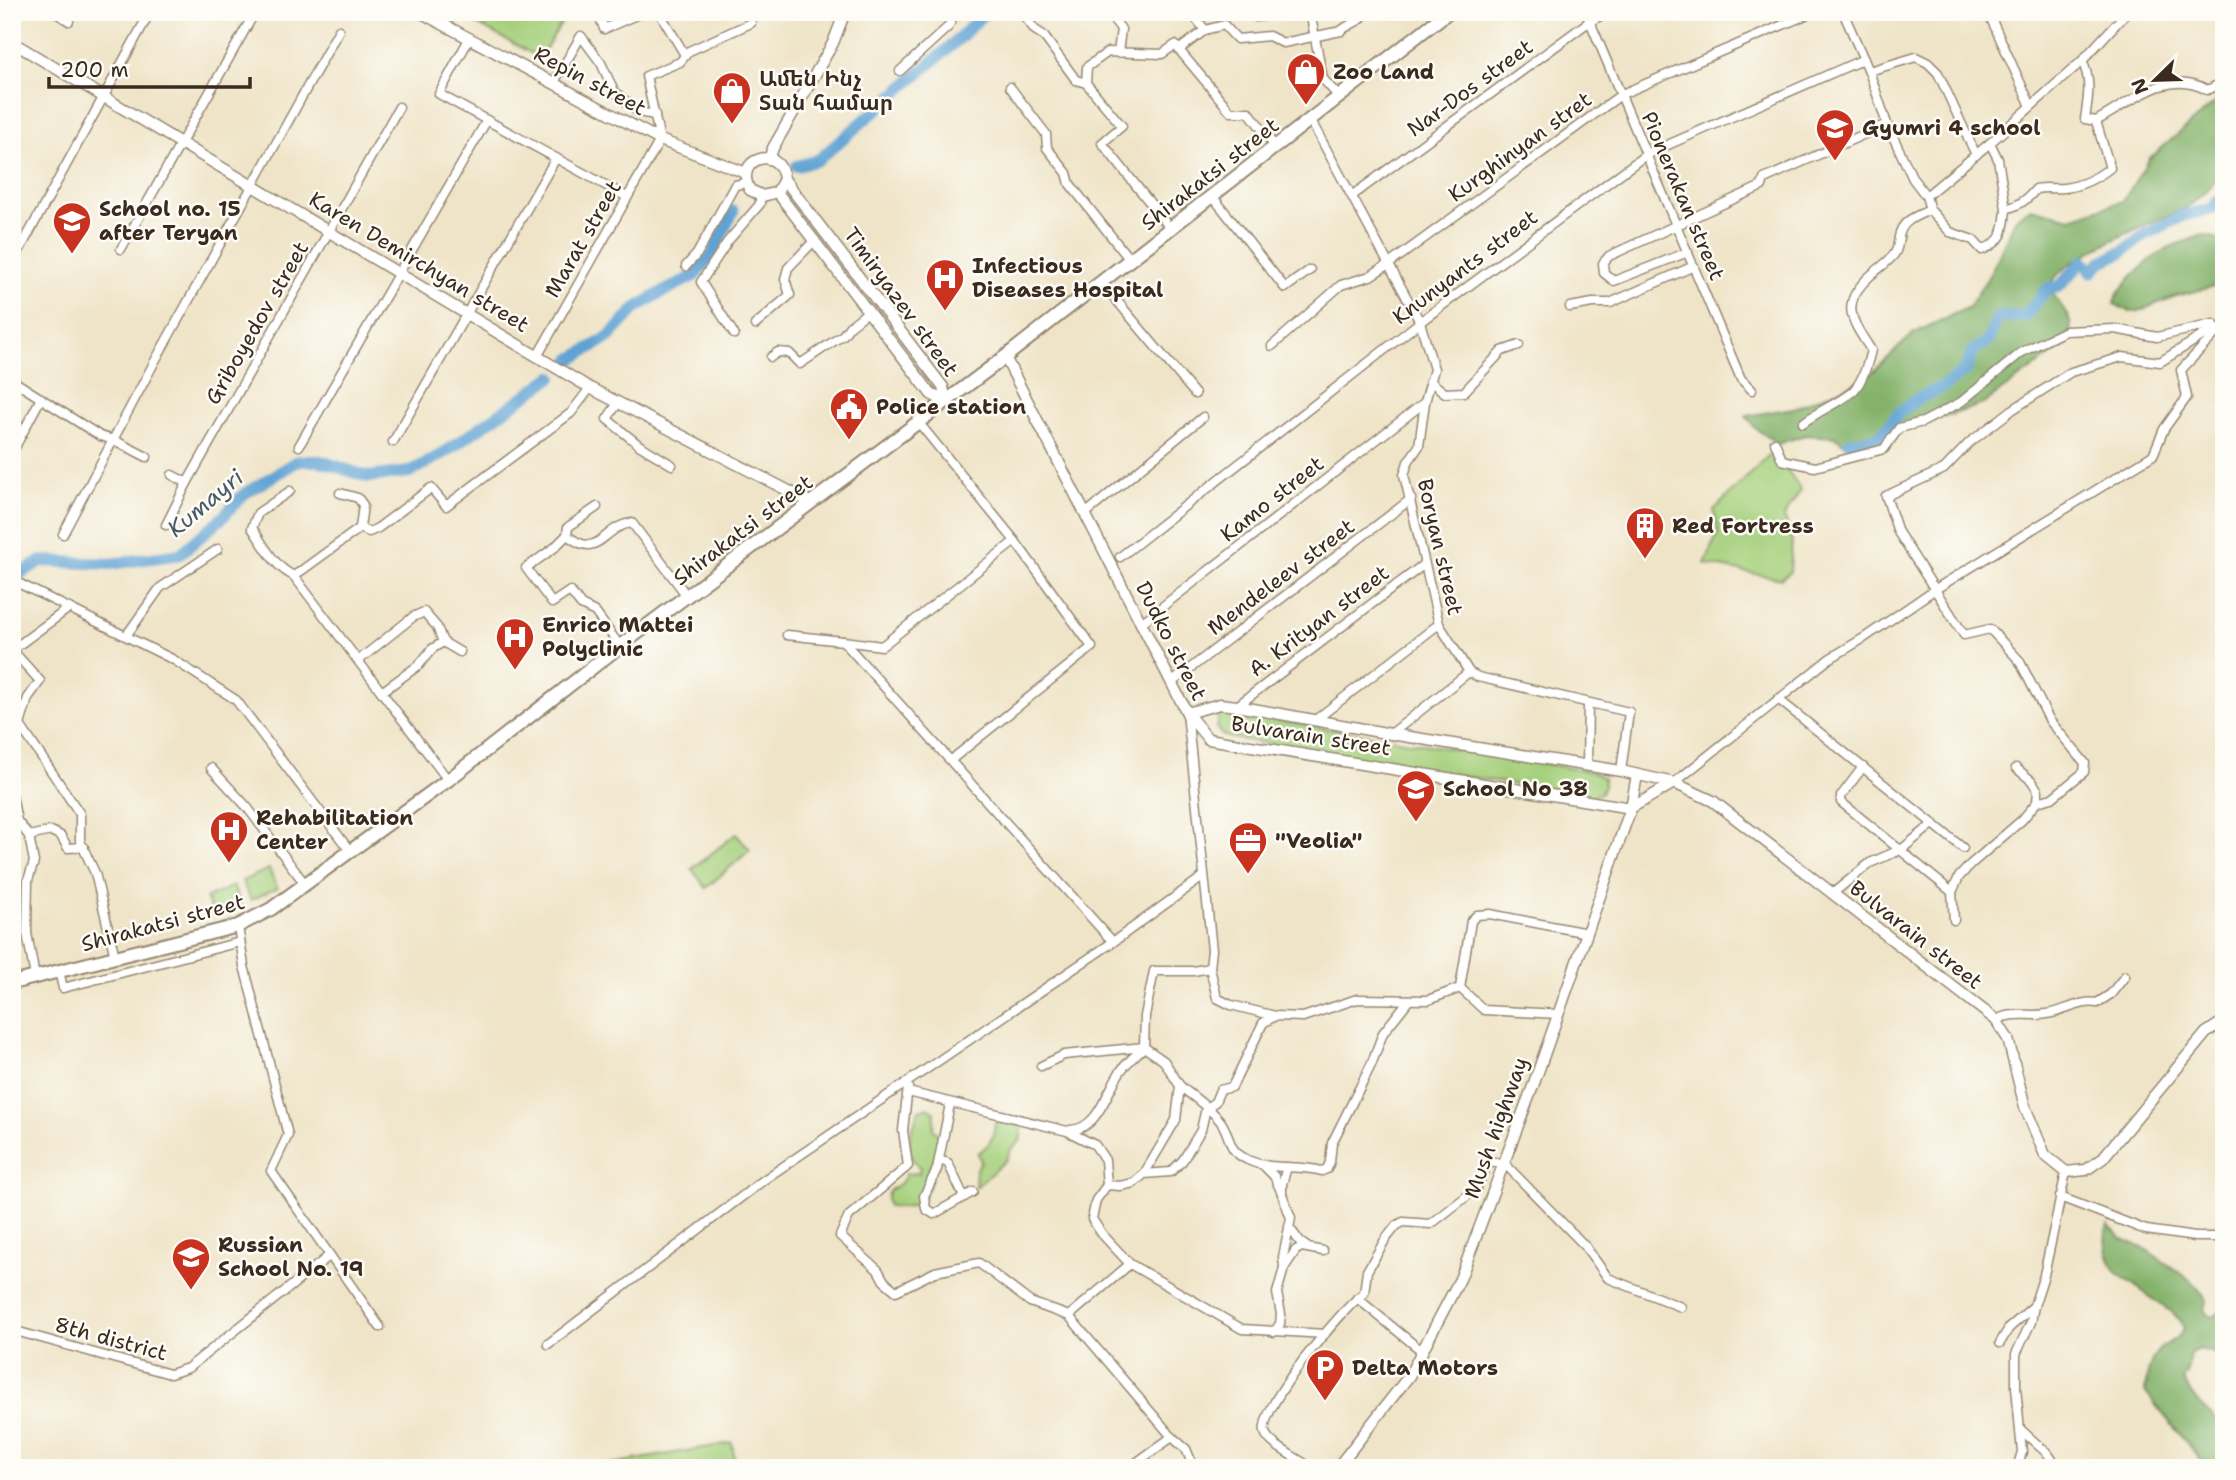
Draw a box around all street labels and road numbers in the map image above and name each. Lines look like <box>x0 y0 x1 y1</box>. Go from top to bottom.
street label: Nar-Dos street <box>1401 33 1539 143</box>
street label: Repin street <box>529 40 651 122</box>
street label: Kurghinyan stret <box>1443 85 1597 209</box>
street label: Pionerakan street <box>1635 107 1731 285</box>
street label: Shirakatsi street <box>1135 111 1285 237</box>
street label: Marat street <box>538 175 628 303</box>
street label: Karen Demirchyan street <box>304 185 534 339</box>
street label: Knunyants street <box>1387 203 1543 331</box>
street label: Timiryazev street <box>837 222 965 382</box>
street label: Griboyedov street <box>199 236 315 410</box>
street label: Kamo street <box>1214 450 1330 548</box>
street label: Shirakatsi street <box>667 468 819 592</box>
street label: Boryan street <box>1411 476 1469 618</box>
street label: Mendeleev street <box>1202 512 1360 642</box>
street label: A. Krityan street <box>1243 559 1395 683</box>
street label: Dudko street <box>1129 577 1213 705</box>
street label: Bulvarain street <box>1229 710 1393 762</box>
street label: Bulvarain street <box>1844 874 1988 996</box>
street label: Shirakatsi street <box>78 888 248 958</box>
street label: Mush highway <box>1457 1053 1535 1203</box>
street label: 8th district <box>52 1311 170 1367</box>

